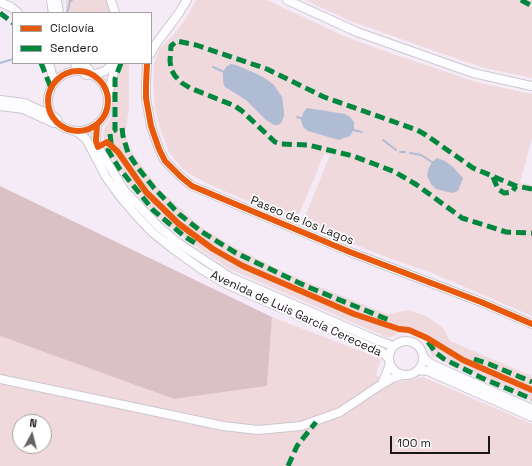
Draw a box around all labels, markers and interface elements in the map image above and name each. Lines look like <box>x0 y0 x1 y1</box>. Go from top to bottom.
legend <box>12 12 152 64</box>
text: Ciclovía <box>50 20 94 36</box>
text: Sendero <box>50 40 98 56</box>
street label: Paseo de los Lagos <box>248 194 356 248</box>
street label: Avenida de Luis García Cereceda <box>208 268 384 360</box>
north arrow <box>12 414 52 454</box>
text: N <box>29 416 38 430</box>
scale bar <box>392 428 492 454</box>
text: 100 m <box>397 435 431 451</box>

